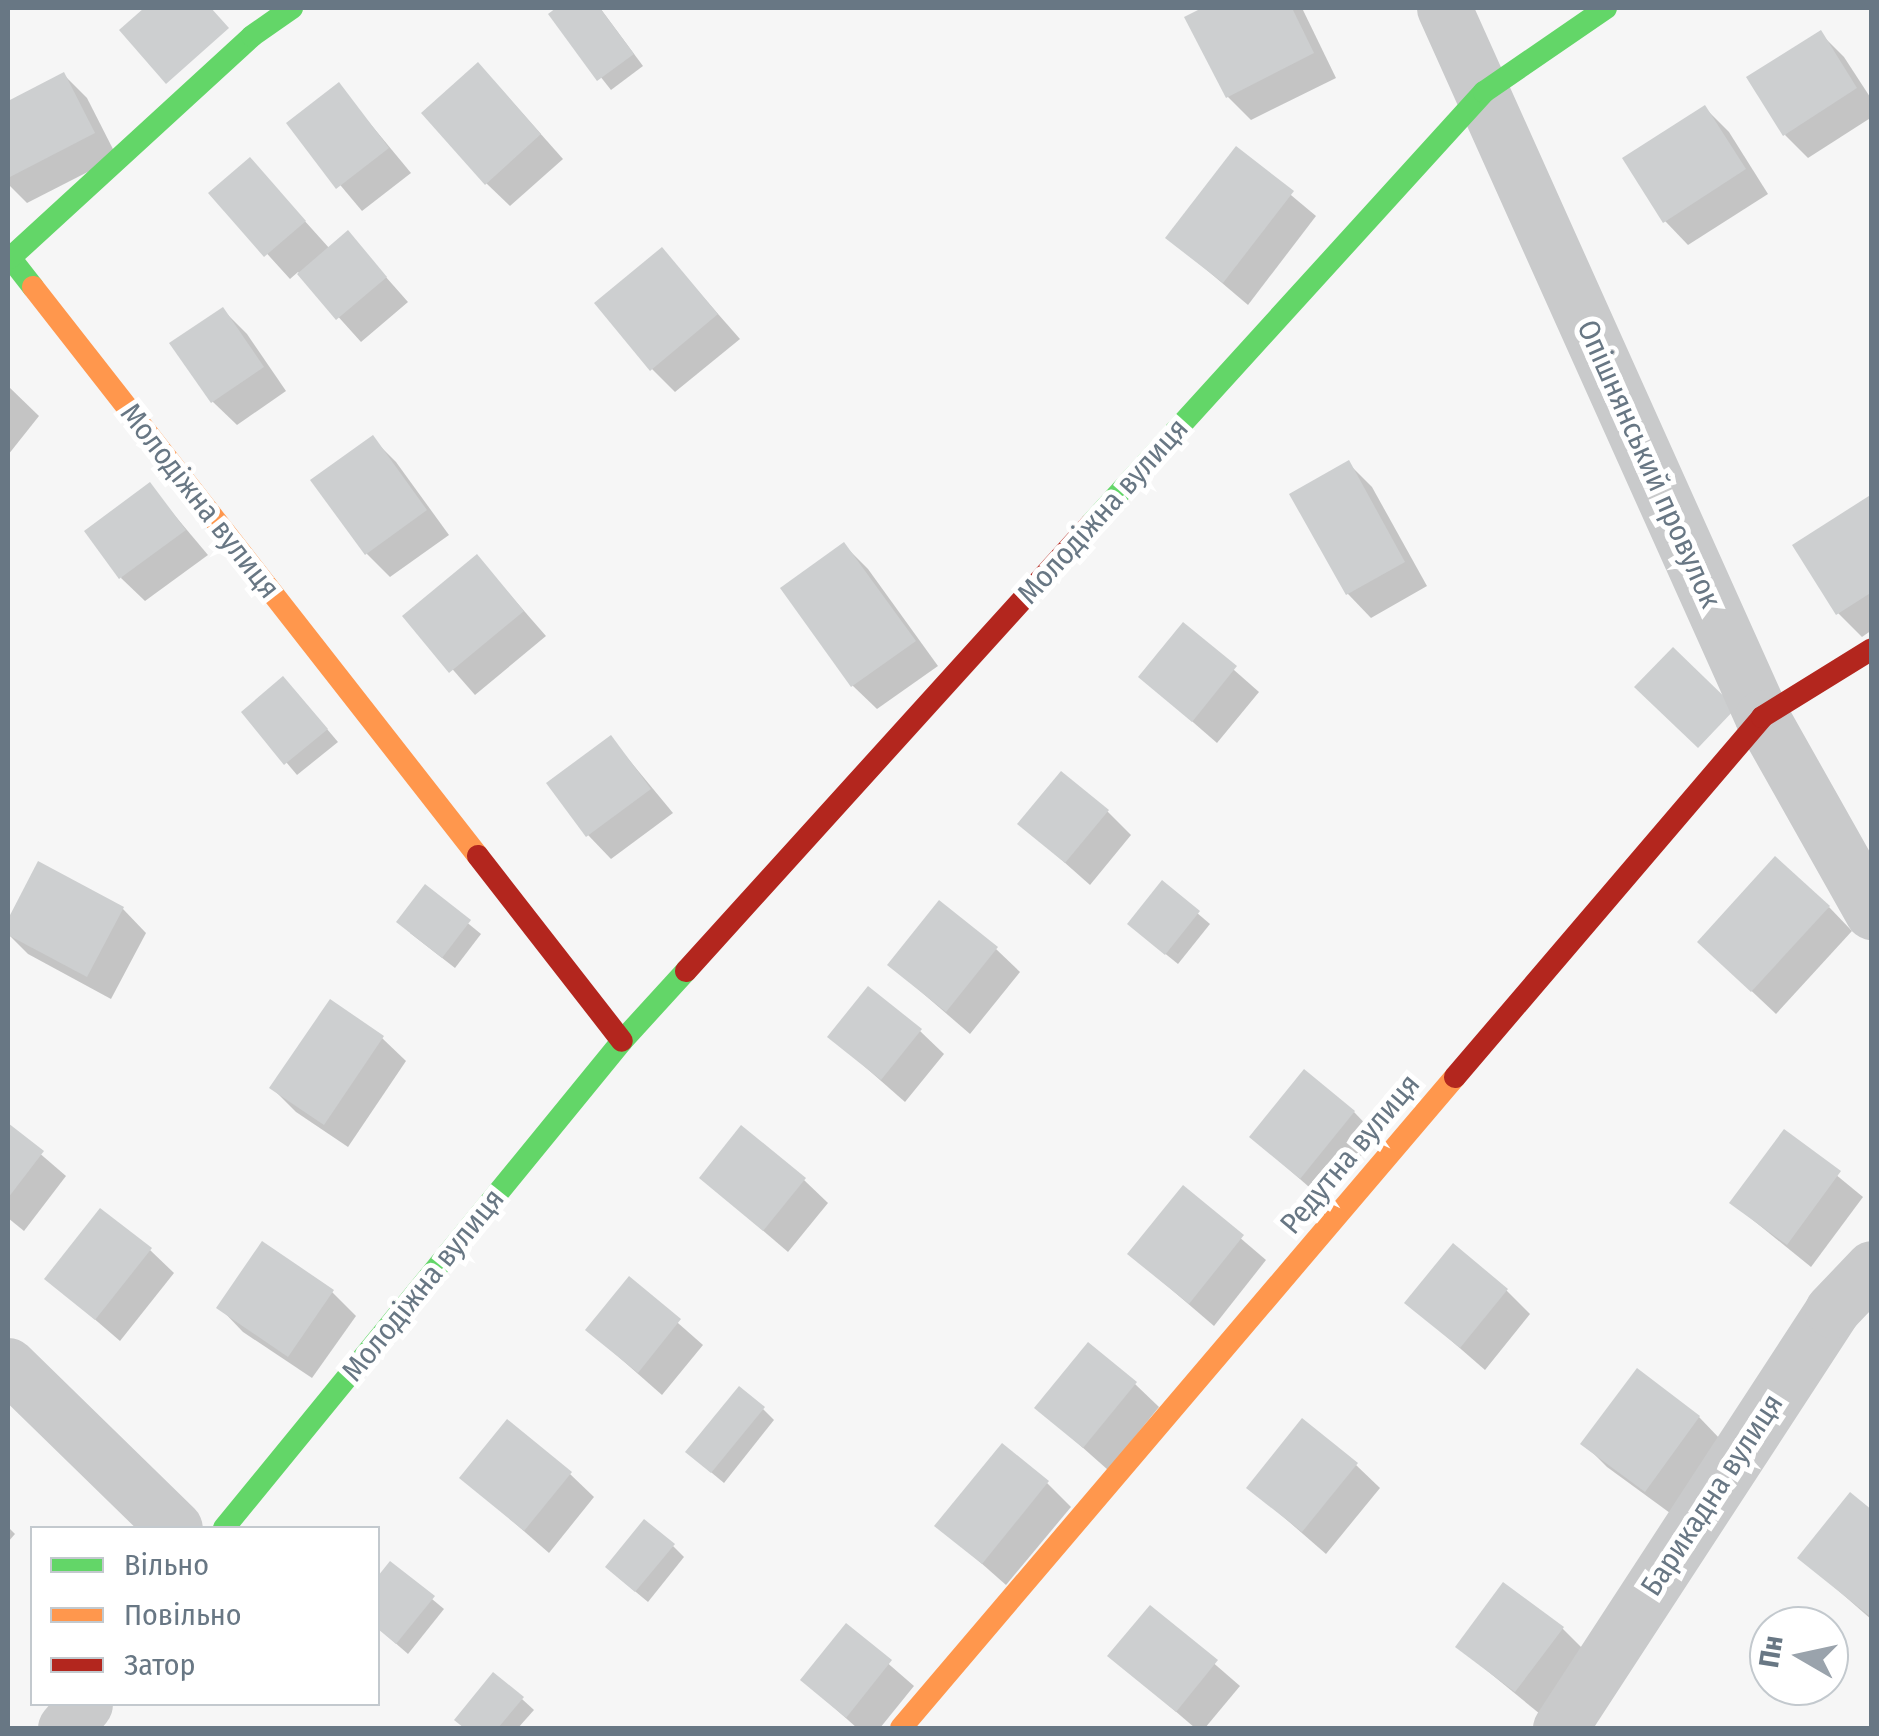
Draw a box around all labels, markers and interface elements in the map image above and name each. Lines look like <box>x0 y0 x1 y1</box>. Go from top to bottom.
street label: Опішнянський провулок <box>1569 314 1729 614</box>
street label: Молодіжна вулиця <box>113 396 287 606</box>
street label: Молодіжна вулиця <box>1010 411 1196 611</box>
street label: Редутна вулиця <box>1273 1067 1427 1241</box>
street label: Молодіжна вулиця <box>334 1181 512 1389</box>
street label: Барикадна вулиця <box>1633 1387 1791 1603</box>
legend <box>30 1526 380 1706</box>
text: Вільно <box>124 1547 209 1583</box>
text: Повільно <box>124 1597 242 1633</box>
north arrow <box>1749 1606 1849 1706</box>
text: Пн <box>1752 1633 1790 1670</box>
text: Затор <box>124 1647 196 1683</box>

